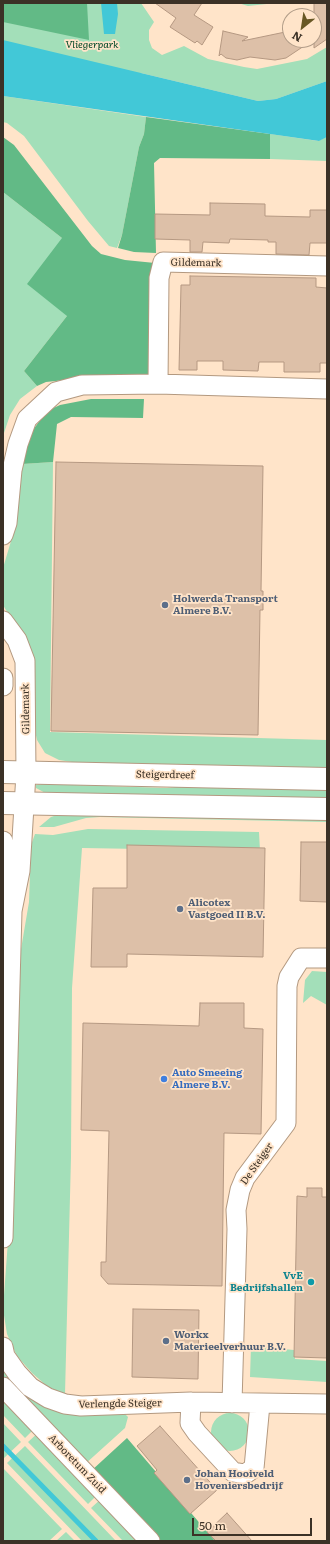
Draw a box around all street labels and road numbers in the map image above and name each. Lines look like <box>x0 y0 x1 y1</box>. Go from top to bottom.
street label: Gildemark <box>170 257 222 269</box>
street label: Gildemark <box>20 683 32 735</box>
street label: Steigerdreef <box>136 768 194 782</box>
street label: De Steiger <box>238 1141 276 1187</box>
street label: Verlengde Steiger <box>78 1397 162 1411</box>
street label: Arboretum Zuid <box>46 1432 108 1496</box>

